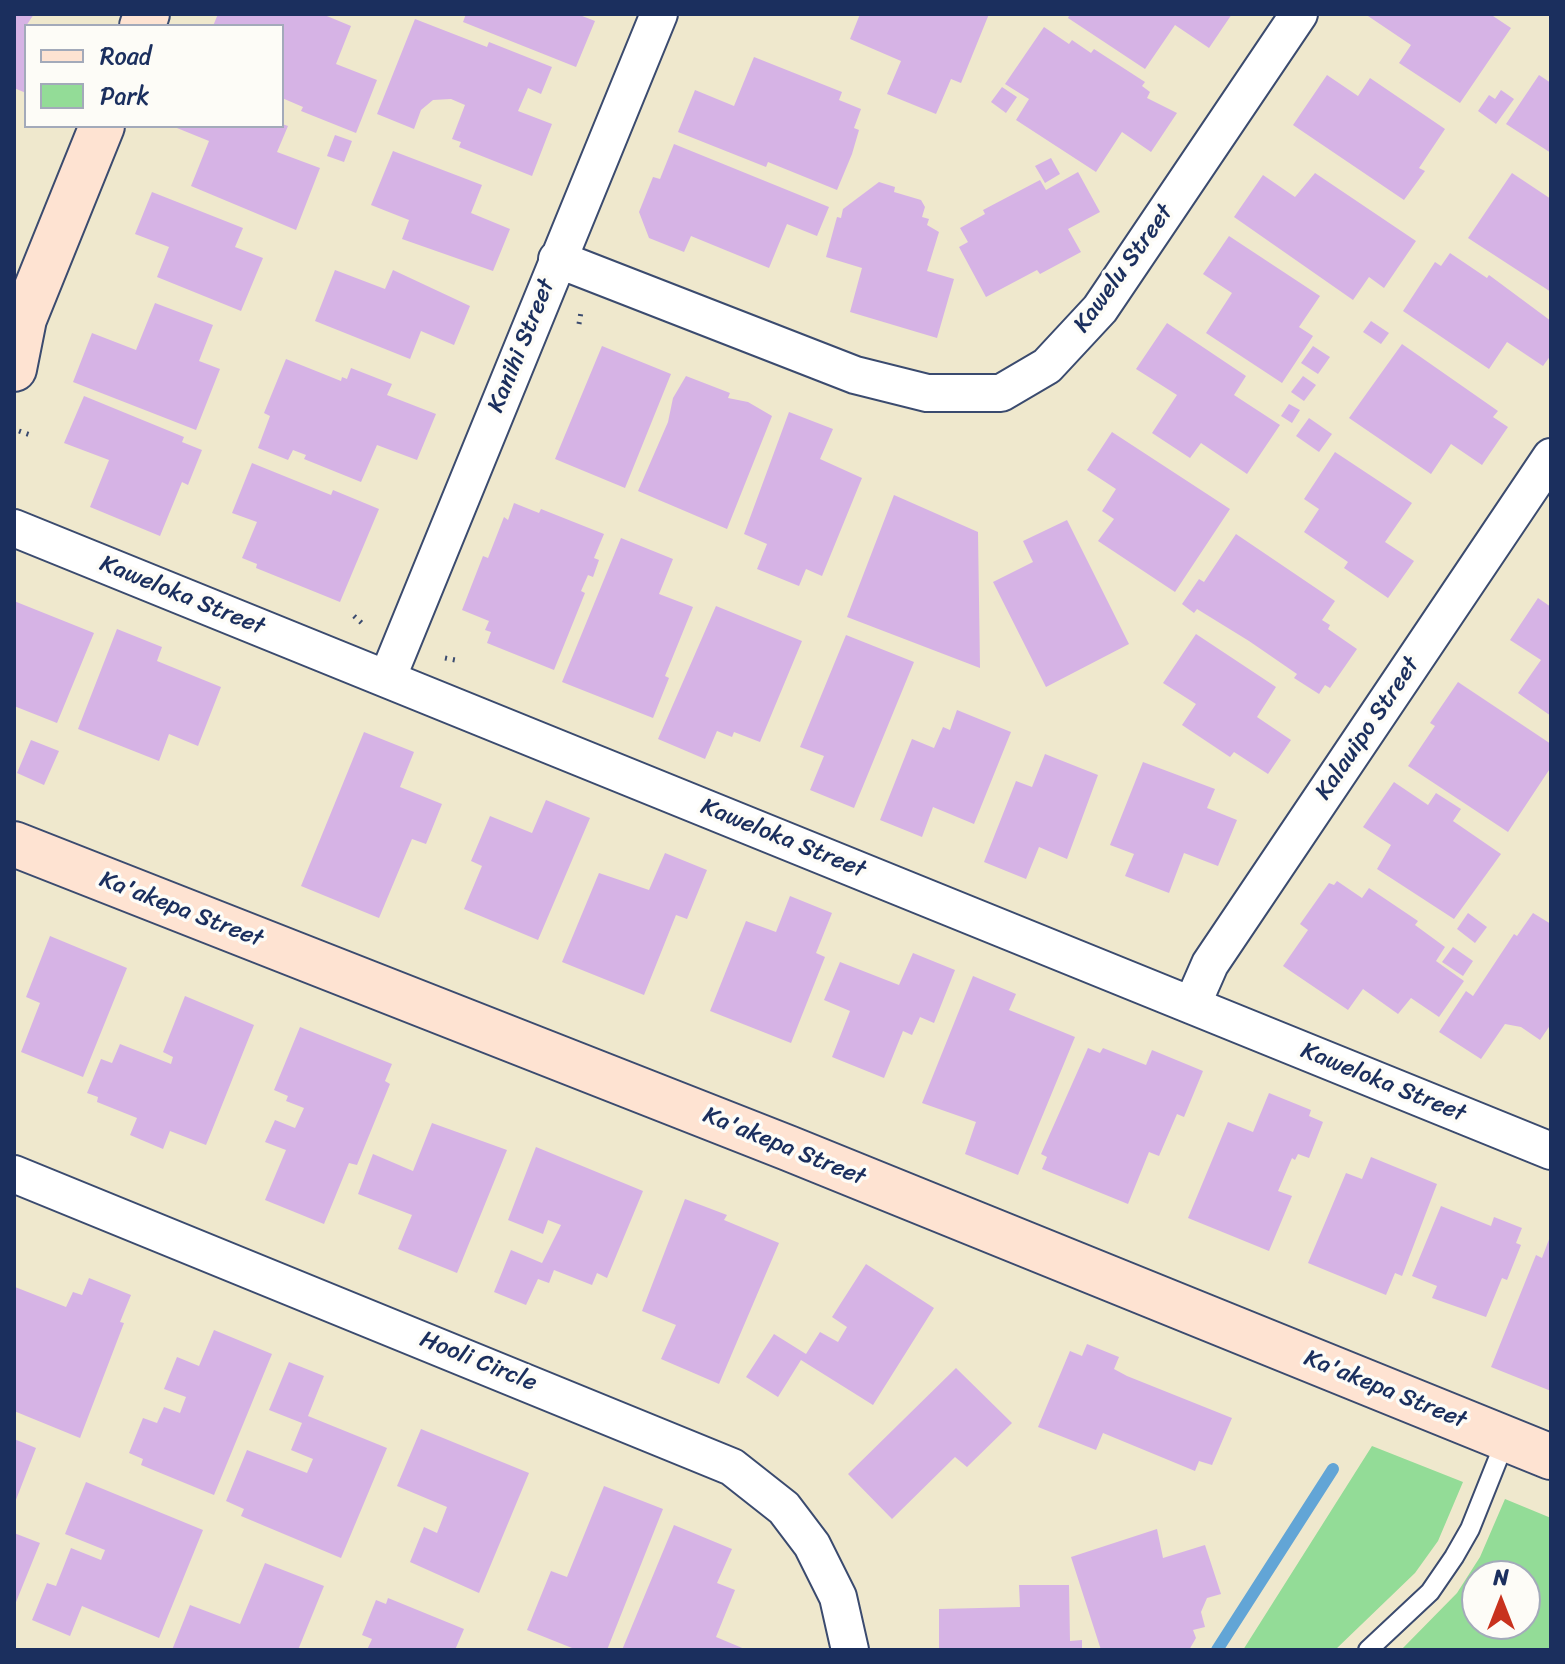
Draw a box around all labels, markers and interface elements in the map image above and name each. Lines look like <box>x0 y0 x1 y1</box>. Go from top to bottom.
legend <box>24 24 284 128</box>
text: Road <box>100 35 151 77</box>
text: Park <box>100 75 149 117</box>
street label: Kawelu Street <box>1068 199 1180 339</box>
street label: Kanihi Street <box>482 275 562 417</box>
street label: Kaweloka Street <box>95 550 269 642</box>
street label: Kalauipo Street <box>1310 652 1426 806</box>
street label: Kaweloka Street <box>696 793 870 885</box>
street label: Ka'akepa Street <box>95 866 267 954</box>
street label: Kaweloka Street <box>1296 1037 1470 1129</box>
street label: Ka'akepa Street <box>699 1101 869 1193</box>
street label: Hooli Circle <box>415 1325 541 1399</box>
street label: Ka'akepa Street <box>1300 1344 1470 1436</box>
text: N <box>1493 1558 1509 1597</box>
north arrow <box>1461 1560 1541 1640</box>

